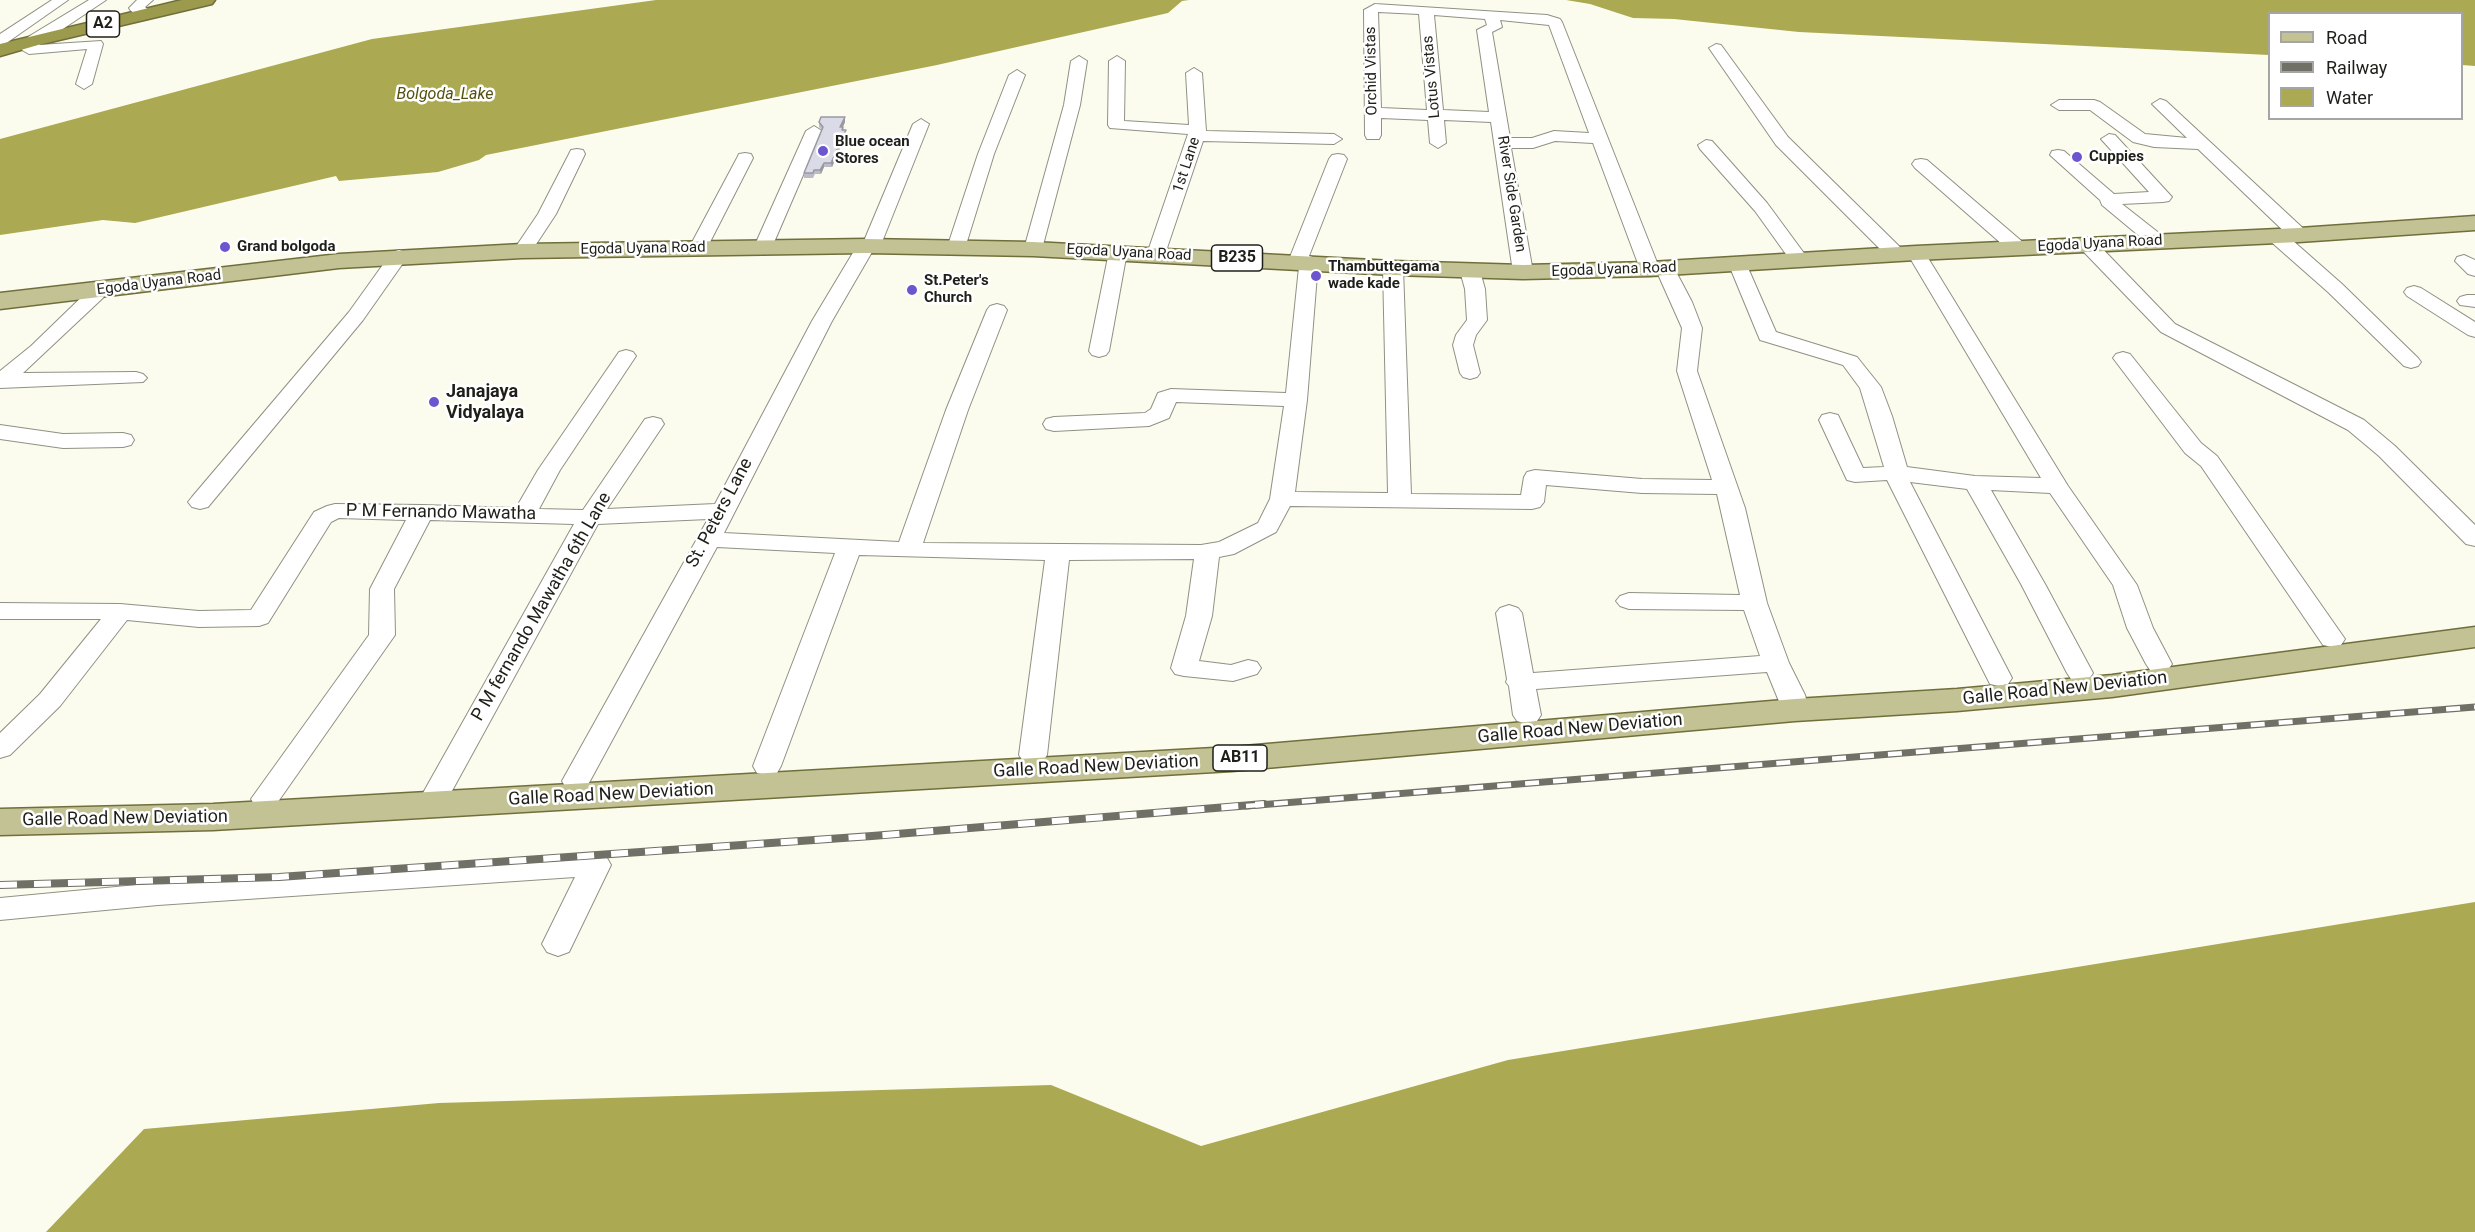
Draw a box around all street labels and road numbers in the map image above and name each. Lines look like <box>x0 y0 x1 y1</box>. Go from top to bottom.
road number: A2 <box>86 11 120 37</box>
street label: Orchid Vistas <box>1362 26 1382 116</box>
street label: Lotus Vistas <box>1419 35 1445 119</box>
street label: 1st Lane <box>1170 135 1204 195</box>
street label: River Side Garden <box>1493 135 1529 253</box>
street label: Egoda Uyana Road <box>2037 232 2163 256</box>
street label: Egoda Uyana Road <box>580 239 706 259</box>
street label: Egoda Uyana Road <box>1066 241 1192 265</box>
road number: B235 <box>1212 245 1262 271</box>
street label: Egoda Uyana Road <box>1551 259 1677 281</box>
street label: Egoda Uyana Road <box>96 266 222 300</box>
street label: St. Peters Lane <box>682 455 758 571</box>
street label: P M fernando Mawatha 6th Lane <box>468 489 616 725</box>
street label: P M Fernando Mawatha <box>346 501 536 525</box>
street label: Galle Road New Deviation <box>1962 668 2168 710</box>
street label: Galle Road New Deviation <box>1477 709 1683 749</box>
road number: AB11 <box>1213 745 1267 771</box>
street label: Galle Road New Deviation <box>993 751 1199 783</box>
street label: Galle Road New Deviation <box>508 779 714 811</box>
street label: Galle Road New Deviation <box>22 806 228 832</box>

